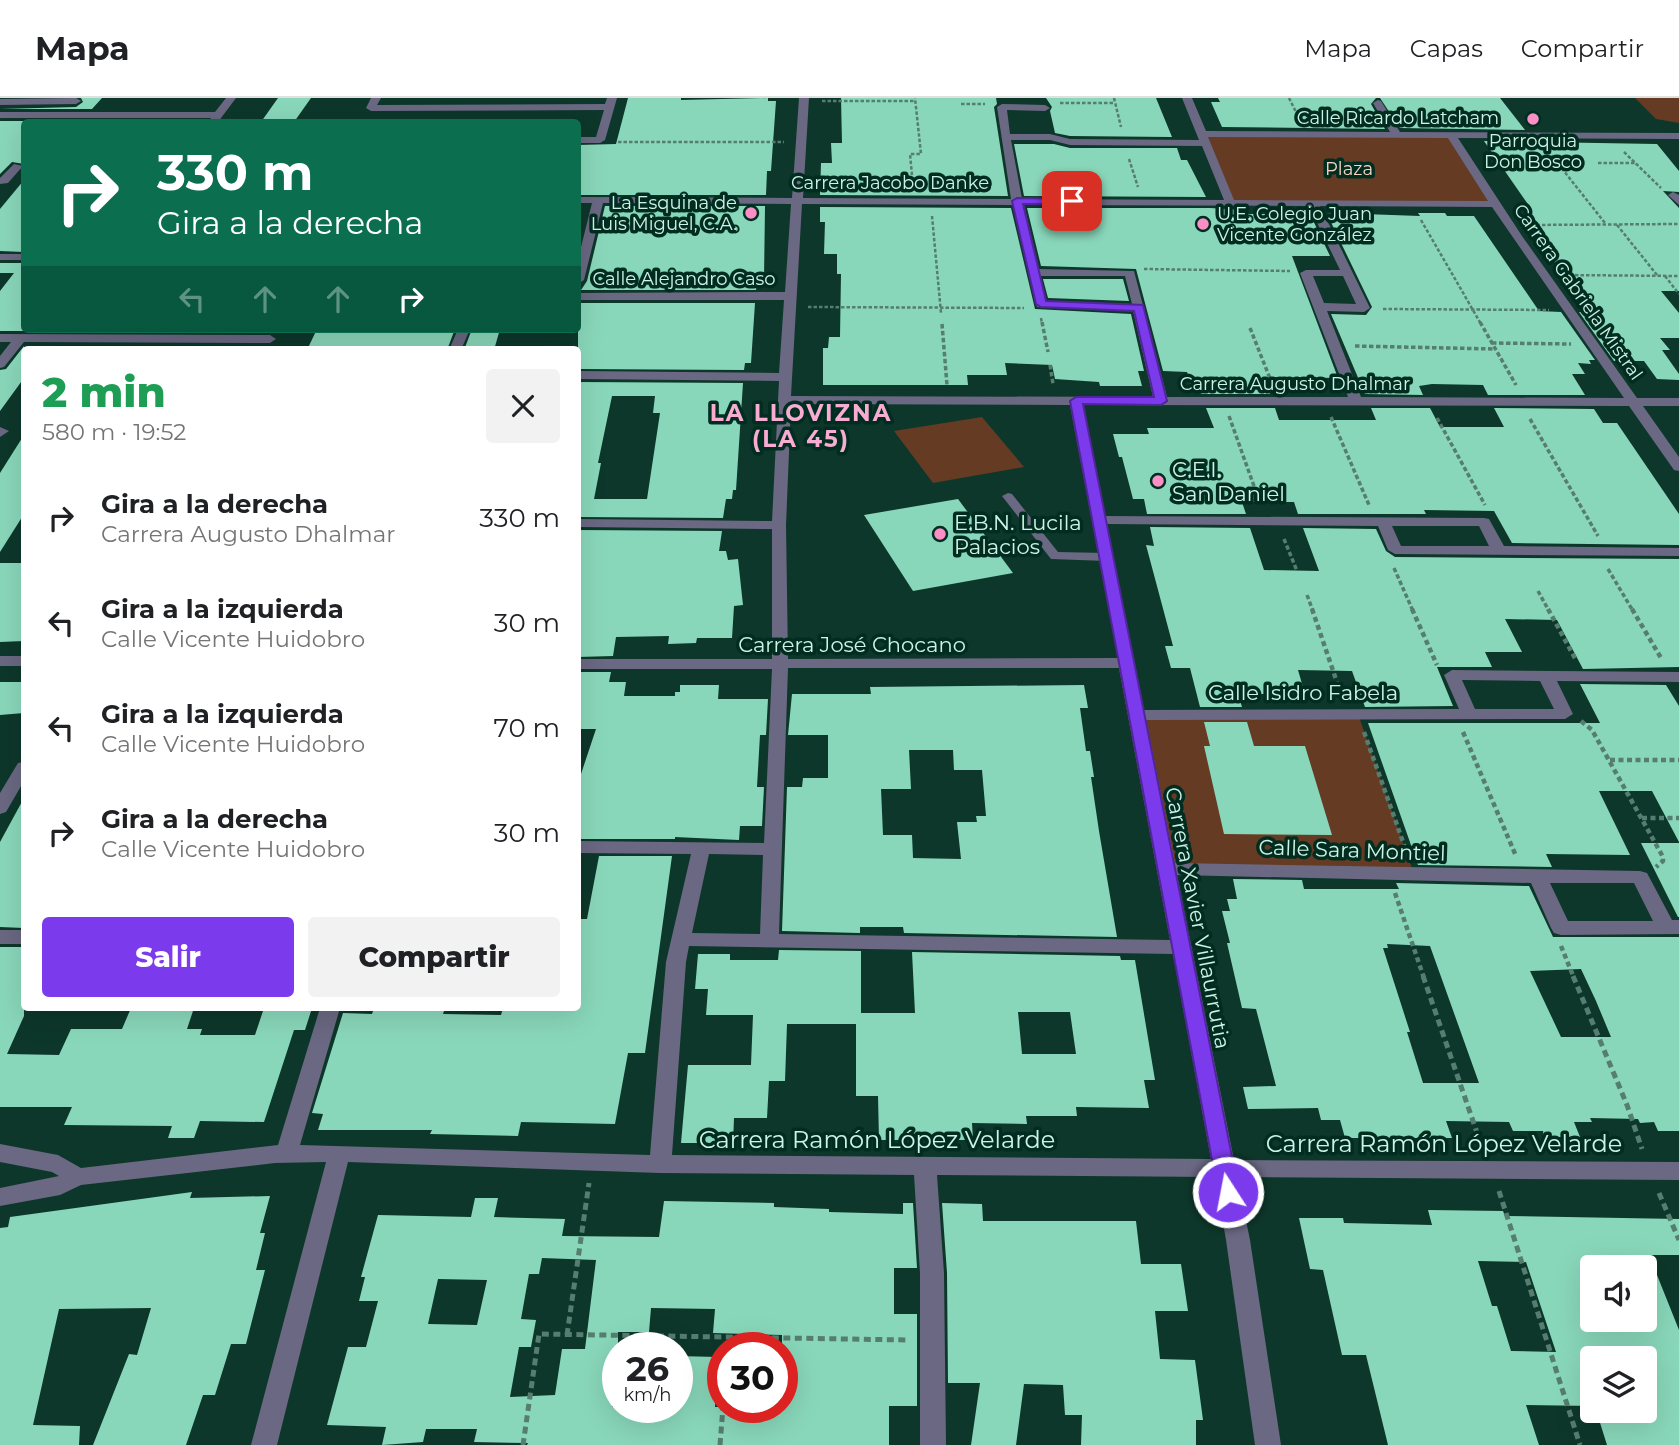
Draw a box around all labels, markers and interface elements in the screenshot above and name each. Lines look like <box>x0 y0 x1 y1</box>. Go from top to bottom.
text: Mapa <box>35 28 130 68</box>
text: Mapa <box>1304 34 1372 63</box>
text: Capas <box>1410 34 1483 63</box>
text: Compartir <box>1521 34 1644 63</box>
street label: Calle Ricardo Latcham <box>1297 107 1499 129</box>
marker: Parroquia Don Bosco <box>1525 111 1541 127</box>
place label: Parroquia Don Bosco <box>1484 130 1582 173</box>
text: 330 m <box>157 143 313 202</box>
icon: right <box>42 147 133 238</box>
park label: Plaza <box>1325 158 1373 180</box>
pin <box>1042 171 1102 231</box>
street label: Carrera Jacobo Danke <box>791 172 989 194</box>
icon: arrive <box>1053 182 1091 220</box>
place label: La Esquina de Luis Miguel, C.A. <box>591 192 737 235</box>
street label: Carrera Gabriela Mistral <box>1509 200 1647 384</box>
text: Gira a la derecha <box>157 203 423 242</box>
place label: U.E. Colegio Juan Vicente González <box>1217 203 1372 246</box>
marker: La Esquina de Luis Miguel, C.A. <box>743 205 759 221</box>
marker: U.E. Colegio Juan Vicente González <box>1195 216 1211 232</box>
street label: Calle Alejandro Caso <box>592 268 776 290</box>
icon: left <box>173 280 211 318</box>
icon: ahead <box>246 280 284 318</box>
icon: ahead <box>319 280 357 318</box>
icon: right <box>392 280 430 318</box>
text: 2 min <box>42 366 166 418</box>
button: close <box>486 369 560 443</box>
street label: Carrera Augusto Dhalmar <box>1180 373 1410 395</box>
district label: LA LLOVIZNA (LA 45) <box>710 399 892 453</box>
text: 580 m · 19:52 <box>42 418 186 446</box>
place label: C.E.I. San Daniel <box>1172 457 1285 506</box>
marker: C.E.I. San Daniel <box>1150 473 1166 489</box>
text: Gira a la derecha <box>101 488 328 520</box>
icon: right <box>42 499 80 537</box>
text: 330 m <box>479 502 560 534</box>
place label: E.B.N. Lucila Palacios <box>954 510 1082 559</box>
text: Carrera Augusto Dhalmar <box>101 520 395 548</box>
marker: E.B.N. Lucila Palacios <box>932 526 948 542</box>
text: Gira a la izquierda <box>101 593 344 625</box>
icon: left <box>42 604 80 642</box>
text: 30 m <box>494 607 560 639</box>
text: Calle Vicente Huidobro <box>101 625 365 653</box>
street label: Carrera José Chocano <box>738 632 966 657</box>
street label: Calle Isidro Fabela <box>1208 680 1398 705</box>
text: Gira a la izquierda <box>101 698 344 730</box>
icon: left <box>42 709 80 747</box>
text: 70 m <box>494 712 560 744</box>
text: Calle Vicente Huidobro <box>101 730 365 758</box>
street label: Carrera Xavier Villaurrutia <box>1160 785 1236 1051</box>
text: Gira a la derecha <box>101 803 328 835</box>
icon: right <box>42 814 80 852</box>
text: 30 m <box>494 817 560 849</box>
street label: Calle Sara Montiel <box>1258 834 1446 866</box>
text: Calle Vicente Huidobro <box>101 835 365 863</box>
button: Salir <box>42 917 294 997</box>
button: Compartir <box>308 917 560 997</box>
street label: Carrera Ramón López Velarde <box>699 1125 1055 1154</box>
street label: Carrera Ramón López Velarde <box>1266 1129 1622 1158</box>
position arrow <box>1191 1155 1265 1229</box>
map controls <box>1580 1255 1657 1423</box>
button: sound <box>1580 1255 1657 1332</box>
speed limit sign: 30 <box>707 1332 798 1423</box>
button: layers <box>1580 1346 1657 1423</box>
text: 26 <box>626 1347 669 1390</box>
text: km/h <box>623 1384 672 1406</box>

